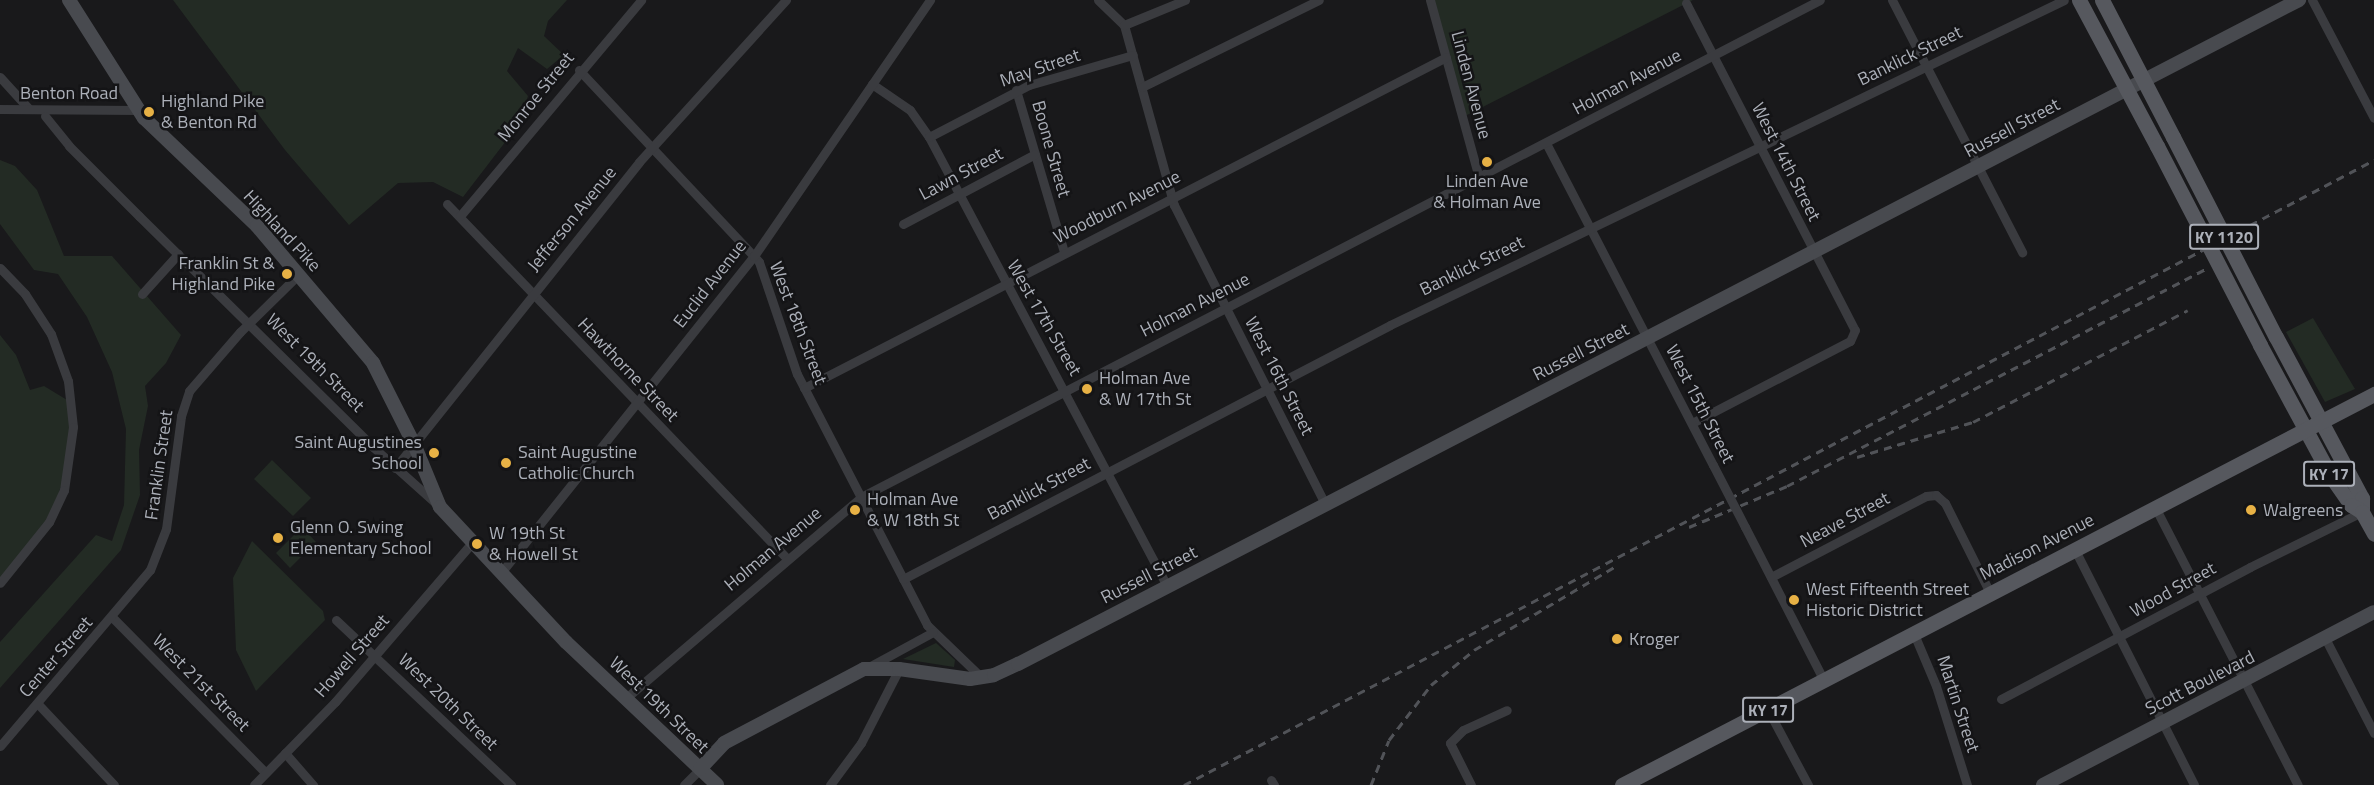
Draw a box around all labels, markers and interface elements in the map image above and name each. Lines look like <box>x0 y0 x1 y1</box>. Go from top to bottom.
street label: Banklick Street <box>1854 21 1966 91</box>
street label: Linden Avenue <box>1446 29 1496 141</box>
street label: May Street <box>997 44 1083 92</box>
street label: Holman Avenue <box>1569 44 1685 120</box>
street label: Monroe Street <box>493 48 579 146</box>
street label: Benton Road <box>20 82 118 104</box>
place label: Highland Pike & Benton Rd <box>161 91 264 134</box>
street label: Russell Street <box>1961 94 2063 162</box>
street label: Boone Street <box>1027 98 1075 200</box>
street label: West 14th Street <box>1747 99 1825 225</box>
marker: Highland Pike & Benton Rd <box>142 105 156 119</box>
street label: Lawn Street <box>916 143 1006 205</box>
marker: Linden Ave & Holman Ave <box>1480 155 1494 169</box>
street label: Jefferson Avenue <box>523 162 621 276</box>
street label: Woodburn Avenue <box>1050 166 1184 248</box>
place label: Linden Ave & Holman Ave <box>1433 171 1541 213</box>
street label: Highland Pike <box>239 186 325 276</box>
road number: KY 1120 <box>2188 224 2260 250</box>
street label: Banklick Street <box>1416 231 1528 301</box>
street label: Euclid Avenue <box>669 236 751 332</box>
place label: Franklin St & Highland Pike <box>172 253 275 296</box>
street label: West 17th Street <box>1002 256 1086 380</box>
street label: West 18th Street <box>765 259 831 387</box>
marker: Franklin St & Highland Pike <box>280 267 294 281</box>
street label: Holman Avenue <box>1137 268 1253 342</box>
street label: West 19th Street <box>261 309 369 417</box>
street label: West 16th Street <box>1240 313 1318 439</box>
street label: Hawthorne Street <box>573 314 683 426</box>
street label: Russell Street <box>1529 319 1633 385</box>
street label: West 15th Street <box>1661 341 1739 467</box>
place label: Holman Ave & W 17th St <box>1099 368 1191 410</box>
marker: Holman Ave & W 17th St <box>1080 382 1094 396</box>
street label: Franklin Street <box>141 409 177 521</box>
place label: Saint Augustines School <box>295 432 422 474</box>
place label: Saint Augustine Catholic Church <box>518 442 637 484</box>
marker: Saint Augustines School <box>427 446 441 460</box>
street label: Banklick Street <box>984 453 1094 525</box>
marker: Saint Augustine Catholic Church <box>499 456 513 470</box>
road number: KY 17 <box>2302 461 2356 487</box>
street label: Neave Street <box>1797 487 1893 553</box>
place label: Holman Ave & W 18th St <box>867 489 959 532</box>
place label: Walgreens <box>2263 499 2343 521</box>
street label: Holman Avenue <box>720 502 826 596</box>
marker: Holman Ave & W 18th St <box>848 503 862 517</box>
marker: Walgreens <box>2244 503 2258 517</box>
street label: Madison Avenue <box>1976 509 2098 585</box>
place label: Glenn O. Swing Elementary School <box>290 517 432 560</box>
place label: W 19th St & Howell St <box>489 523 578 566</box>
marker: Glenn O. Swing Elementary School <box>271 531 285 545</box>
marker: W 19th St & Howell St <box>470 537 484 551</box>
street label: Russell Street <box>1097 542 1201 608</box>
street label: Wood Street <box>2126 558 2220 622</box>
place label: West Fifteenth Street Historic District <box>1806 579 1969 622</box>
marker: West Fifteenth Street Historic District <box>1787 593 1801 607</box>
street label: Howell Street <box>310 610 394 702</box>
street label: Center Street <box>15 612 97 702</box>
place label: Kroger <box>1629 628 1679 650</box>
street label: West 21st Street <box>148 630 254 736</box>
marker: Kroger <box>1610 632 1624 646</box>
street label: Scott Boulevard <box>2142 646 2258 720</box>
street label: West 20th Street <box>394 649 502 755</box>
street label: West 19th Street <box>605 652 713 758</box>
street label: Martin Street <box>1932 653 1984 755</box>
road number: KY 17 <box>1741 697 1795 723</box>

